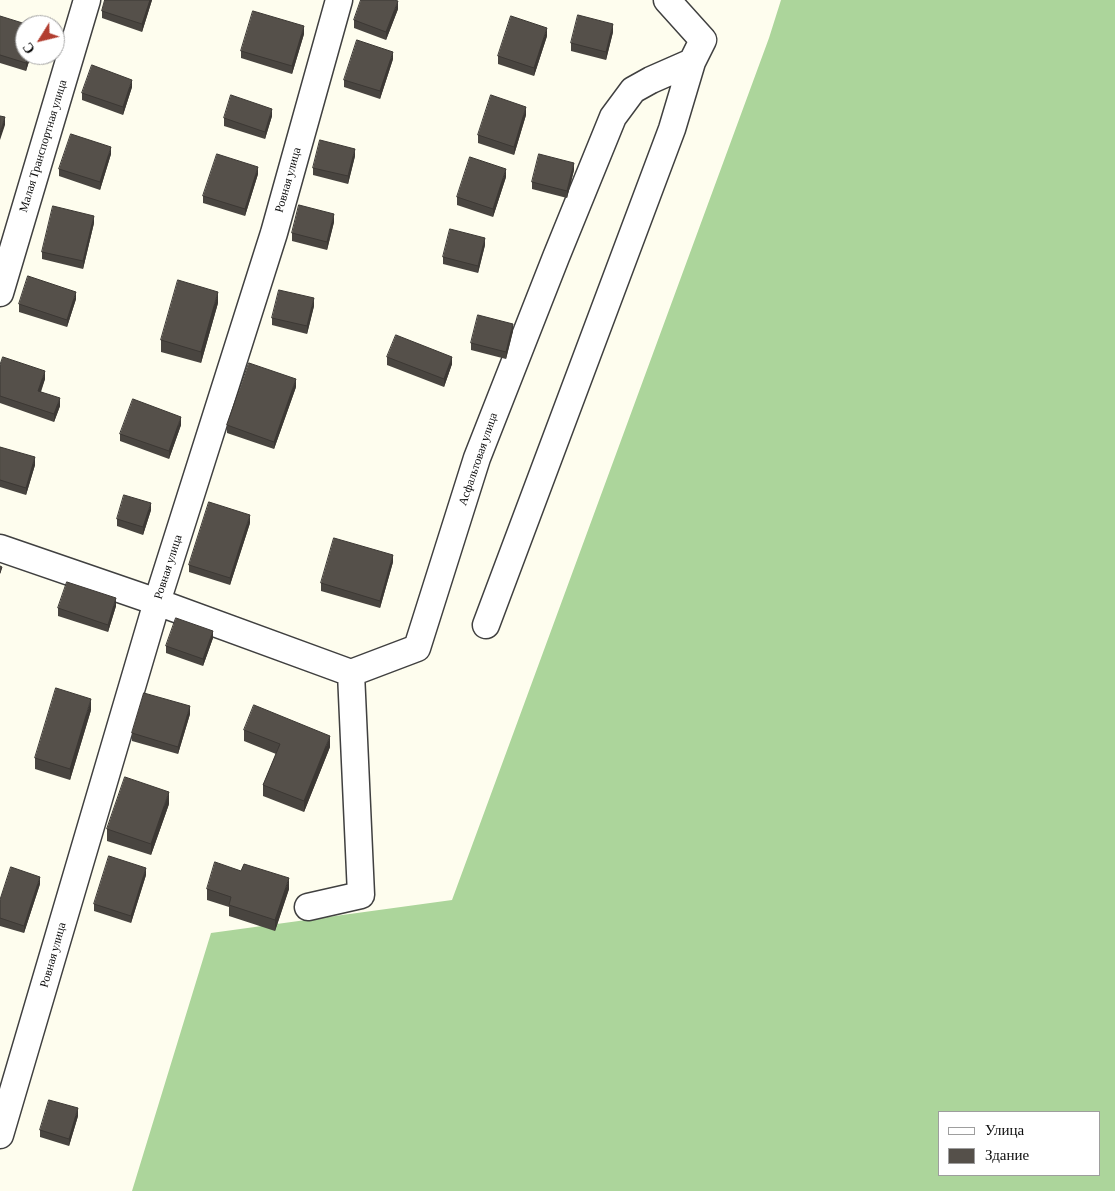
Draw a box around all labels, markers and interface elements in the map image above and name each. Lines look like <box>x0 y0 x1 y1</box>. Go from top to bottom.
north arrow <box>15 15 65 65</box>
text: С <box>19 39 38 57</box>
street label: Малая Транспортная улица <box>16 78 70 214</box>
street label: Ровная улица <box>272 146 304 214</box>
street label: Асфальтовая улица <box>455 411 501 507</box>
street label: Ровная улица <box>151 533 185 601</box>
street label: Ровная улица <box>37 921 69 989</box>
legend <box>938 1111 1100 1176</box>
text: Улица <box>985 1122 1024 1138</box>
text: Здание <box>985 1147 1029 1163</box>

